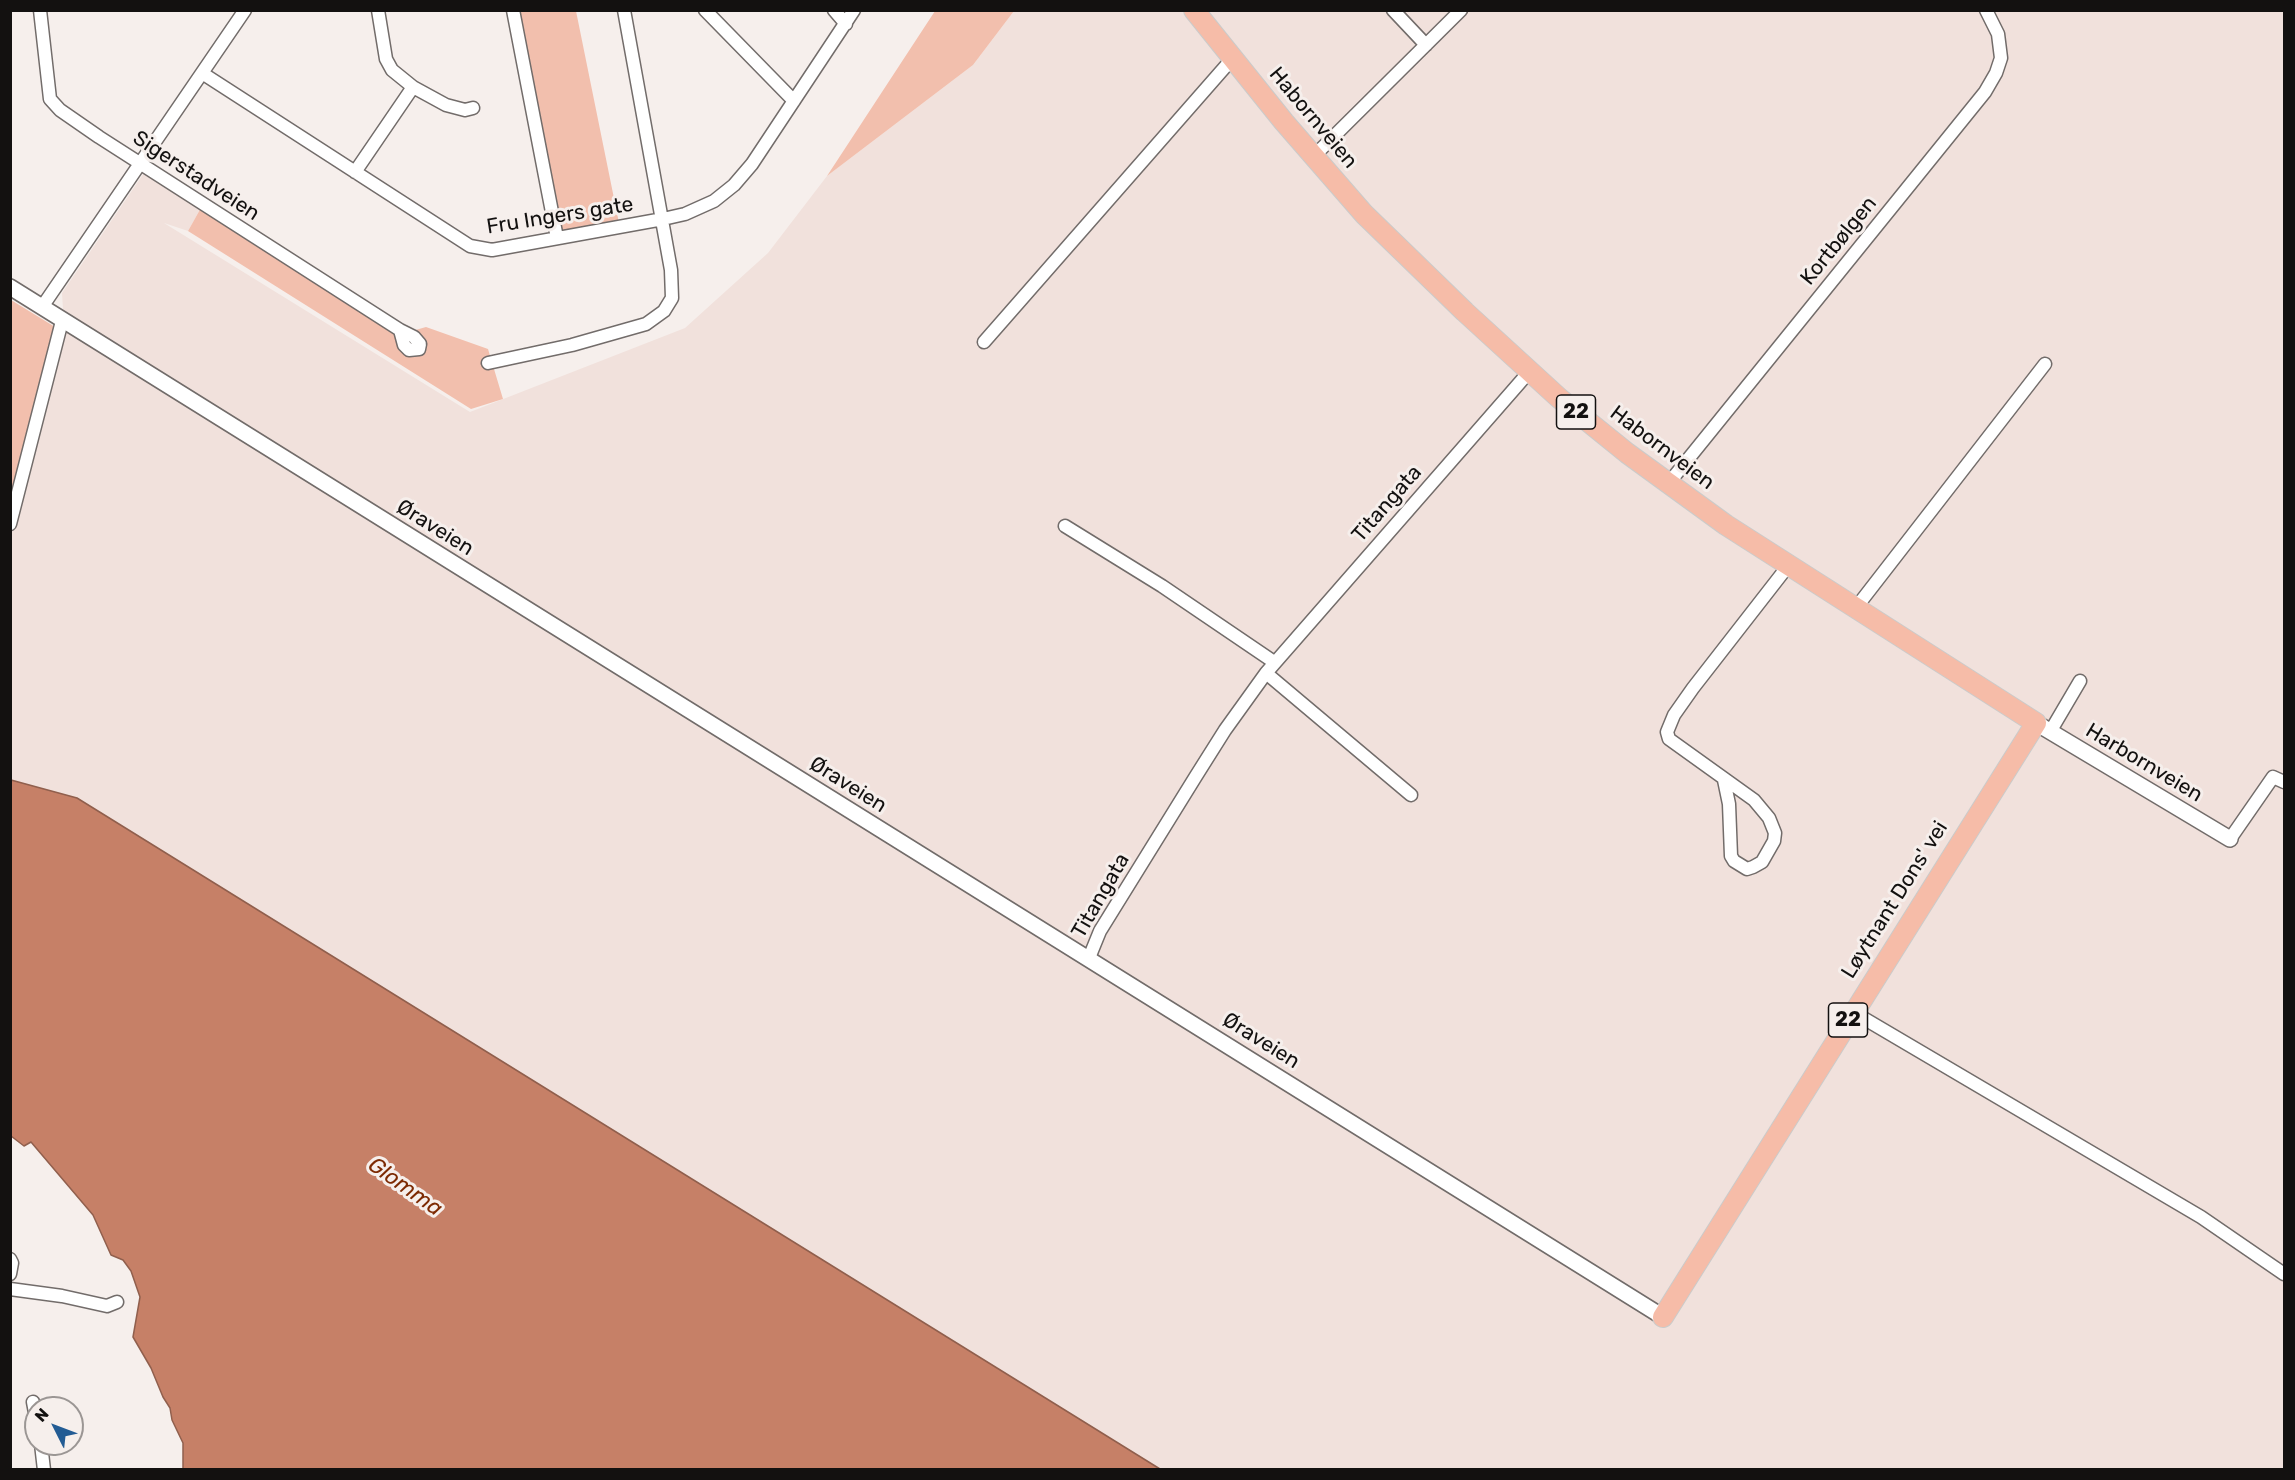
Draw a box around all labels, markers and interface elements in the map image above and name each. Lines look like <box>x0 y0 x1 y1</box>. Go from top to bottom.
street label: Habornveien <box>1263 62 1363 174</box>
street label: Sigerstadveien <box>128 126 264 226</box>
street label: Fru Ingers gate <box>485 192 635 240</box>
street label: Kortbølgen <box>1796 192 1882 290</box>
road number: 22 <box>1556 395 1596 429</box>
street label: Habornveien <box>1605 401 1719 495</box>
street label: Titangata <box>1347 460 1427 548</box>
street label: Øraveien <box>392 495 478 561</box>
street label: Harbornveien <box>2081 718 2207 808</box>
street label: Øraveien <box>805 752 891 818</box>
street label: Løytnant Dons' vei <box>1836 817 1954 983</box>
street label: Titangata <box>1067 849 1135 943</box>
road number: 22 <box>1828 1003 1868 1037</box>
street label: Øraveien <box>1218 1008 1304 1074</box>
water label: Glomma <box>363 1152 447 1222</box>
north arrow <box>24 1396 84 1456</box>
text: N <box>31 1404 53 1426</box>

